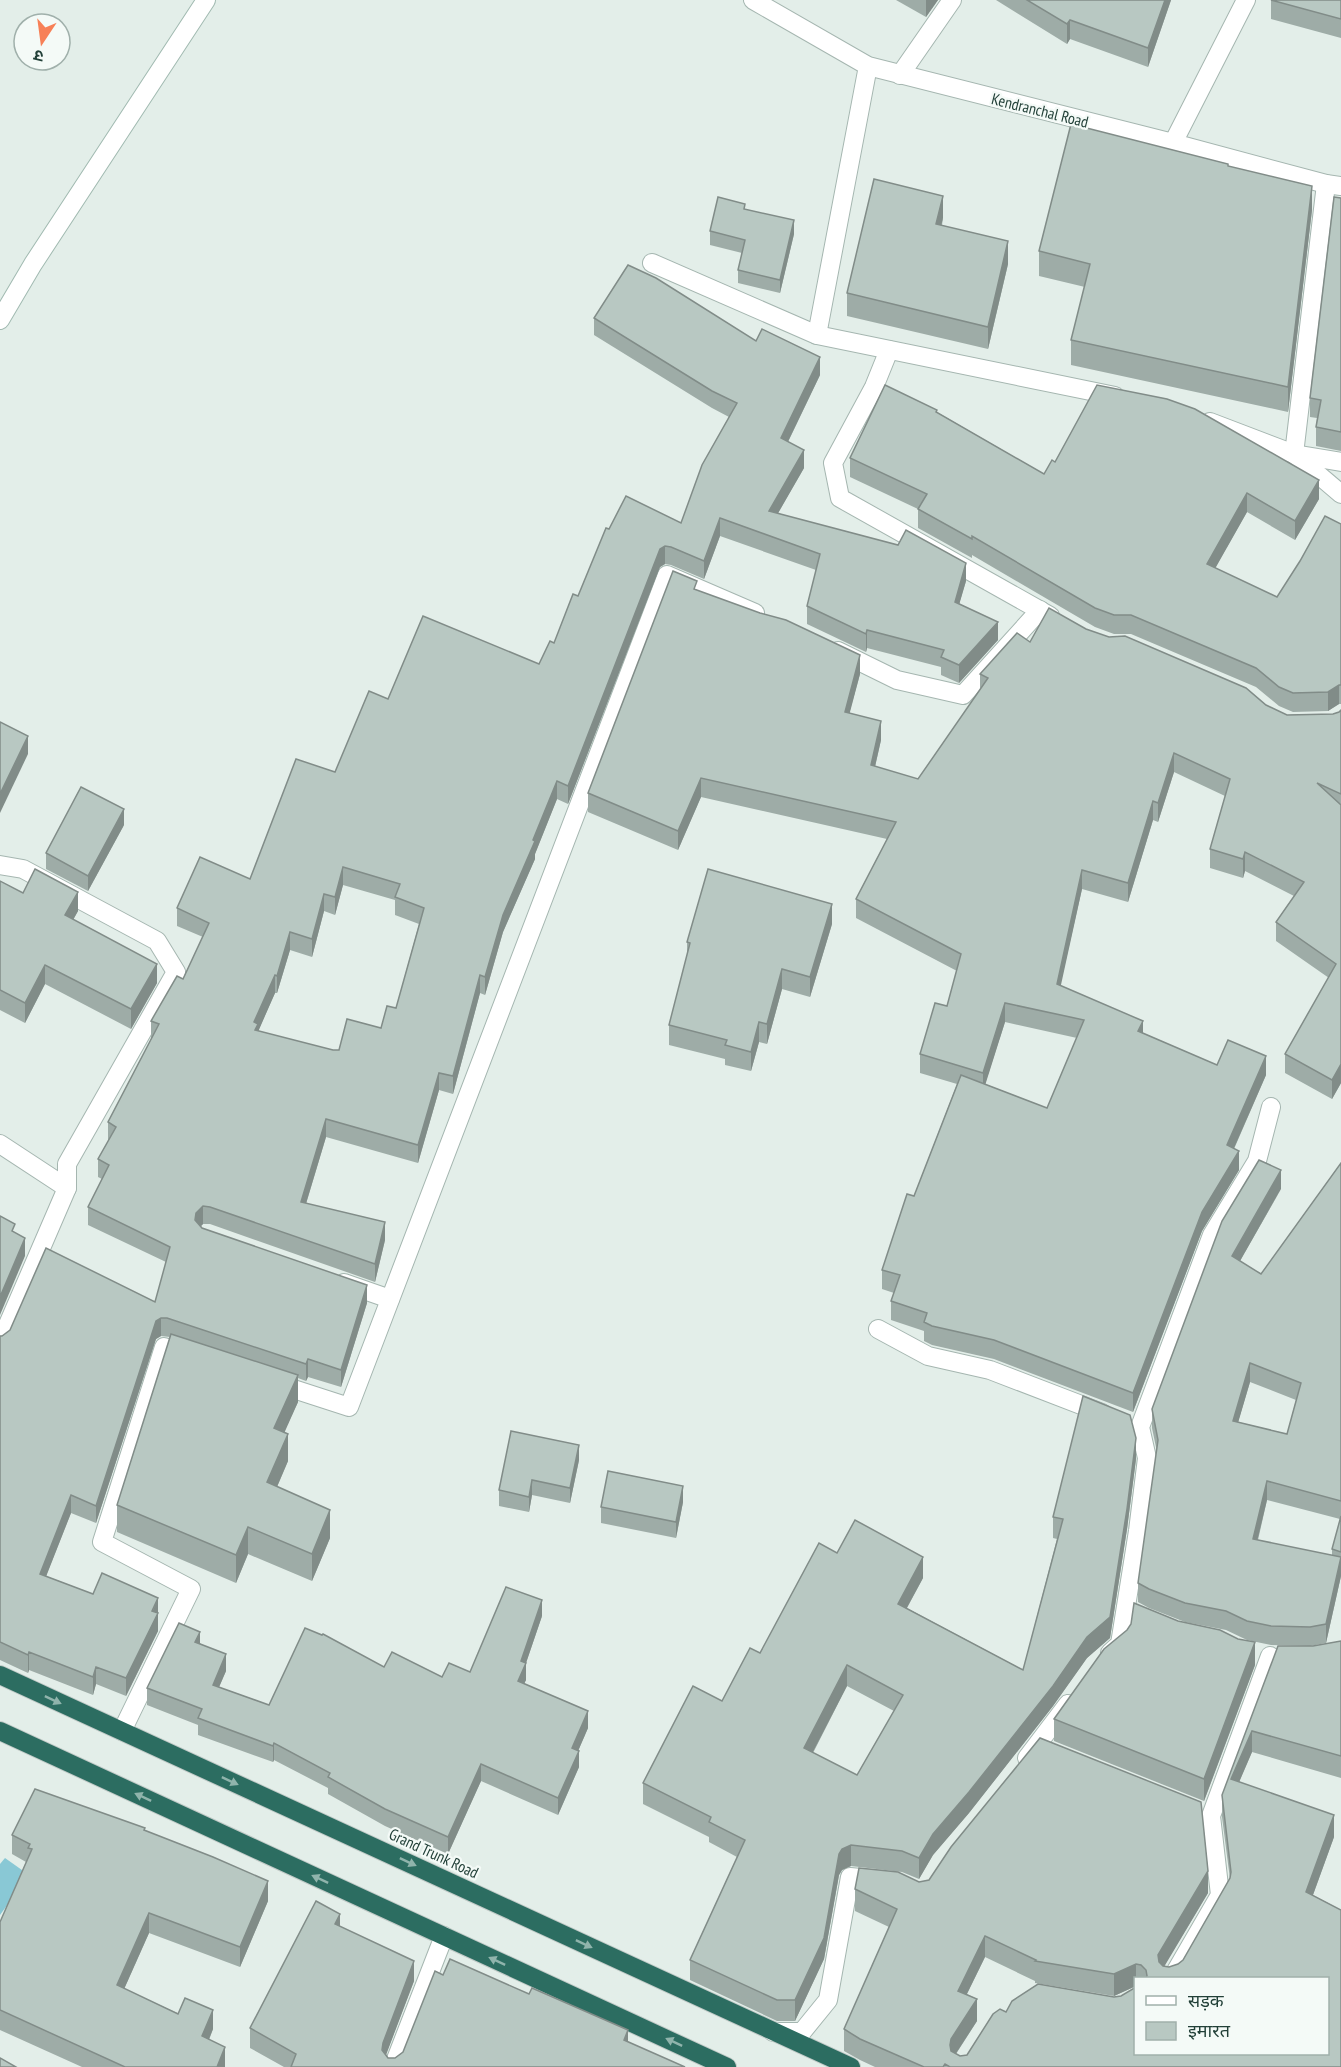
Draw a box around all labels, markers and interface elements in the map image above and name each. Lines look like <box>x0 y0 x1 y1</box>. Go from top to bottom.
north arrow <box>12 12 72 72</box>
text: उ <box>31 46 45 67</box>
street label: Kendranchal Road <box>989 88 1091 132</box>
one-way arrow <box>45 1695 62 1704</box>
one-way arrow <box>222 1776 240 1786</box>
one-way arrow <box>135 1792 152 1801</box>
street label: Grand Trunk Road <box>386 1824 482 1882</box>
one-way arrow <box>399 1858 416 1867</box>
one-way arrow <box>312 1874 329 1883</box>
one-way arrow <box>576 1940 593 1949</box>
one-way arrow <box>489 1956 506 1965</box>
legend <box>1134 1977 1329 2055</box>
text: सड़क <box>1188 1989 1225 2012</box>
text: इमारत <box>1188 2019 1231 2042</box>
one-way arrow <box>666 2038 683 2047</box>

